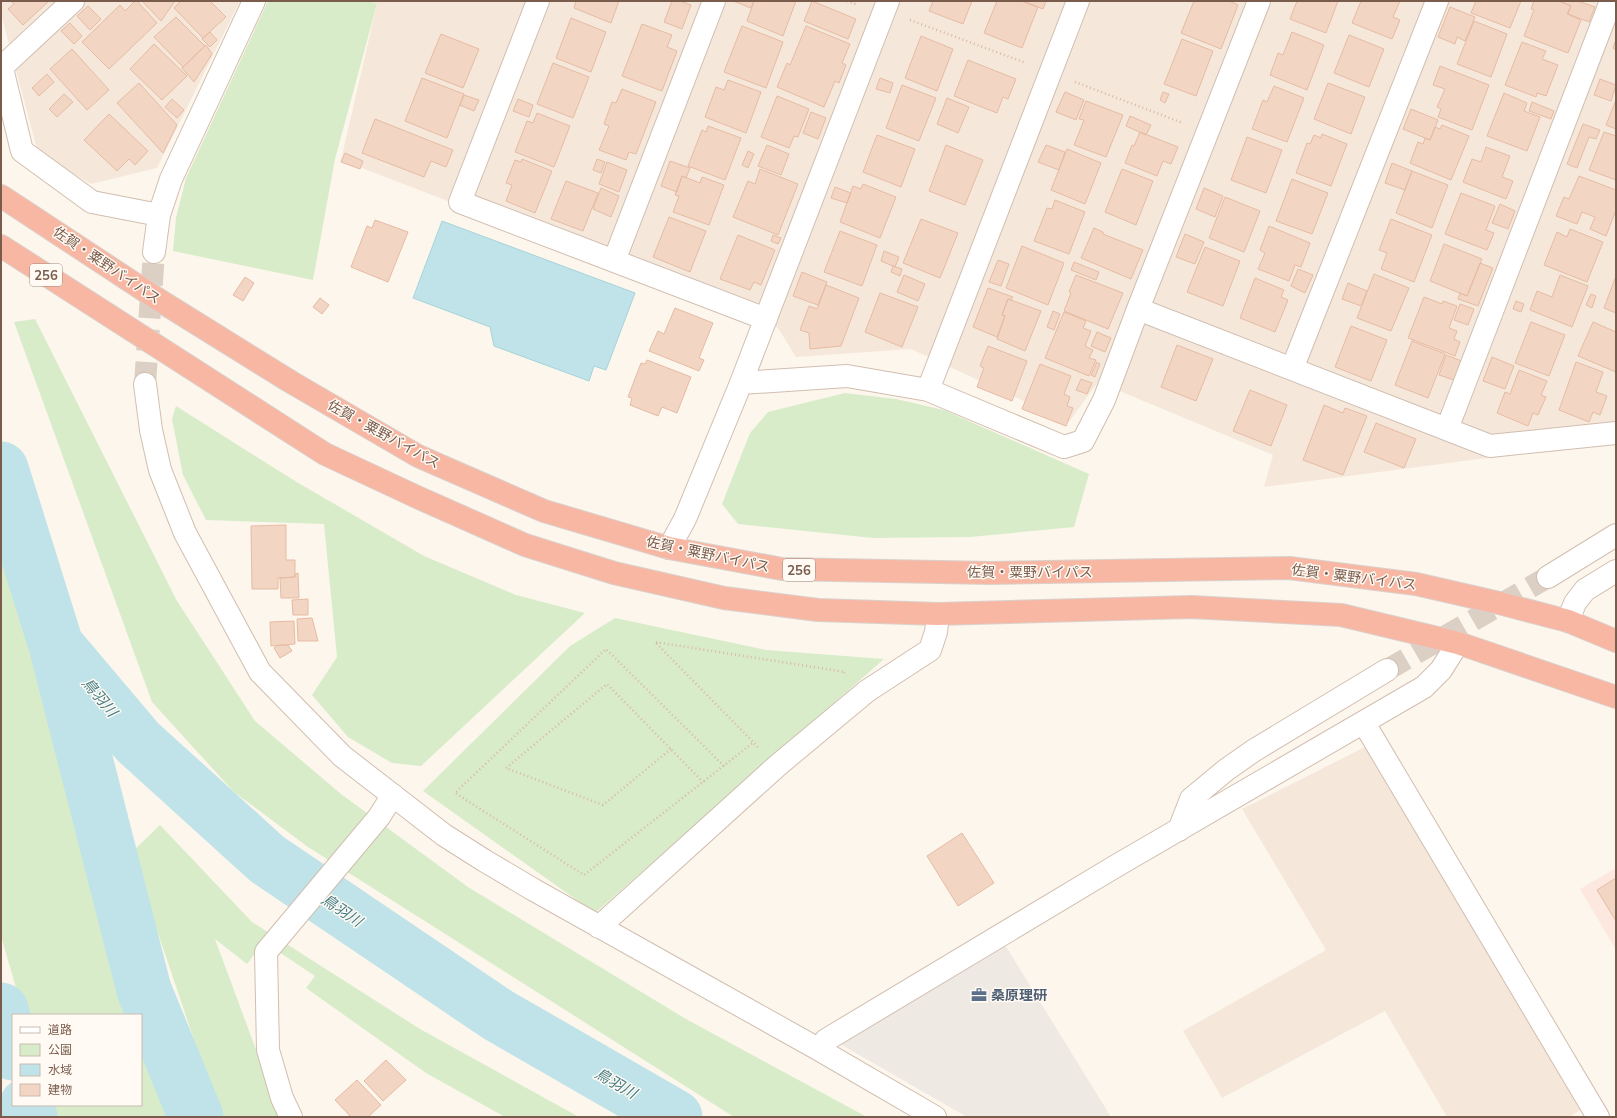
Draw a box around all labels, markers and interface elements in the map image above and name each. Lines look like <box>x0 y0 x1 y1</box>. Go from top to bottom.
street label: 佐賀・粟野バイパス <box>50 222 164 308</box>
road number: 256 <box>30 264 62 286</box>
street label: 佐賀・粟野バイパス <box>325 396 443 472</box>
street label: 佐賀・粟野バイパス <box>645 532 771 576</box>
road number: 256 <box>783 559 815 581</box>
street label: 佐賀・粟野バイパス <box>1291 560 1417 594</box>
street label: 佐賀・粟野バイパス <box>967 563 1093 581</box>
water label: 鳥羽川 <box>78 674 123 722</box>
water label: 鳥羽川 <box>318 890 368 932</box>
office icon: 桑原理研 <box>970 986 988 1004</box>
place label: 桑原理研 <box>991 986 1047 1004</box>
legend <box>12 1014 142 1106</box>
text: 道路 <box>48 1022 72 1037</box>
text: 公園 <box>48 1042 72 1057</box>
text: 水域 <box>48 1062 72 1077</box>
water label: 鳥羽川 <box>592 1064 642 1103</box>
text: 建物 <box>48 1082 72 1097</box>

